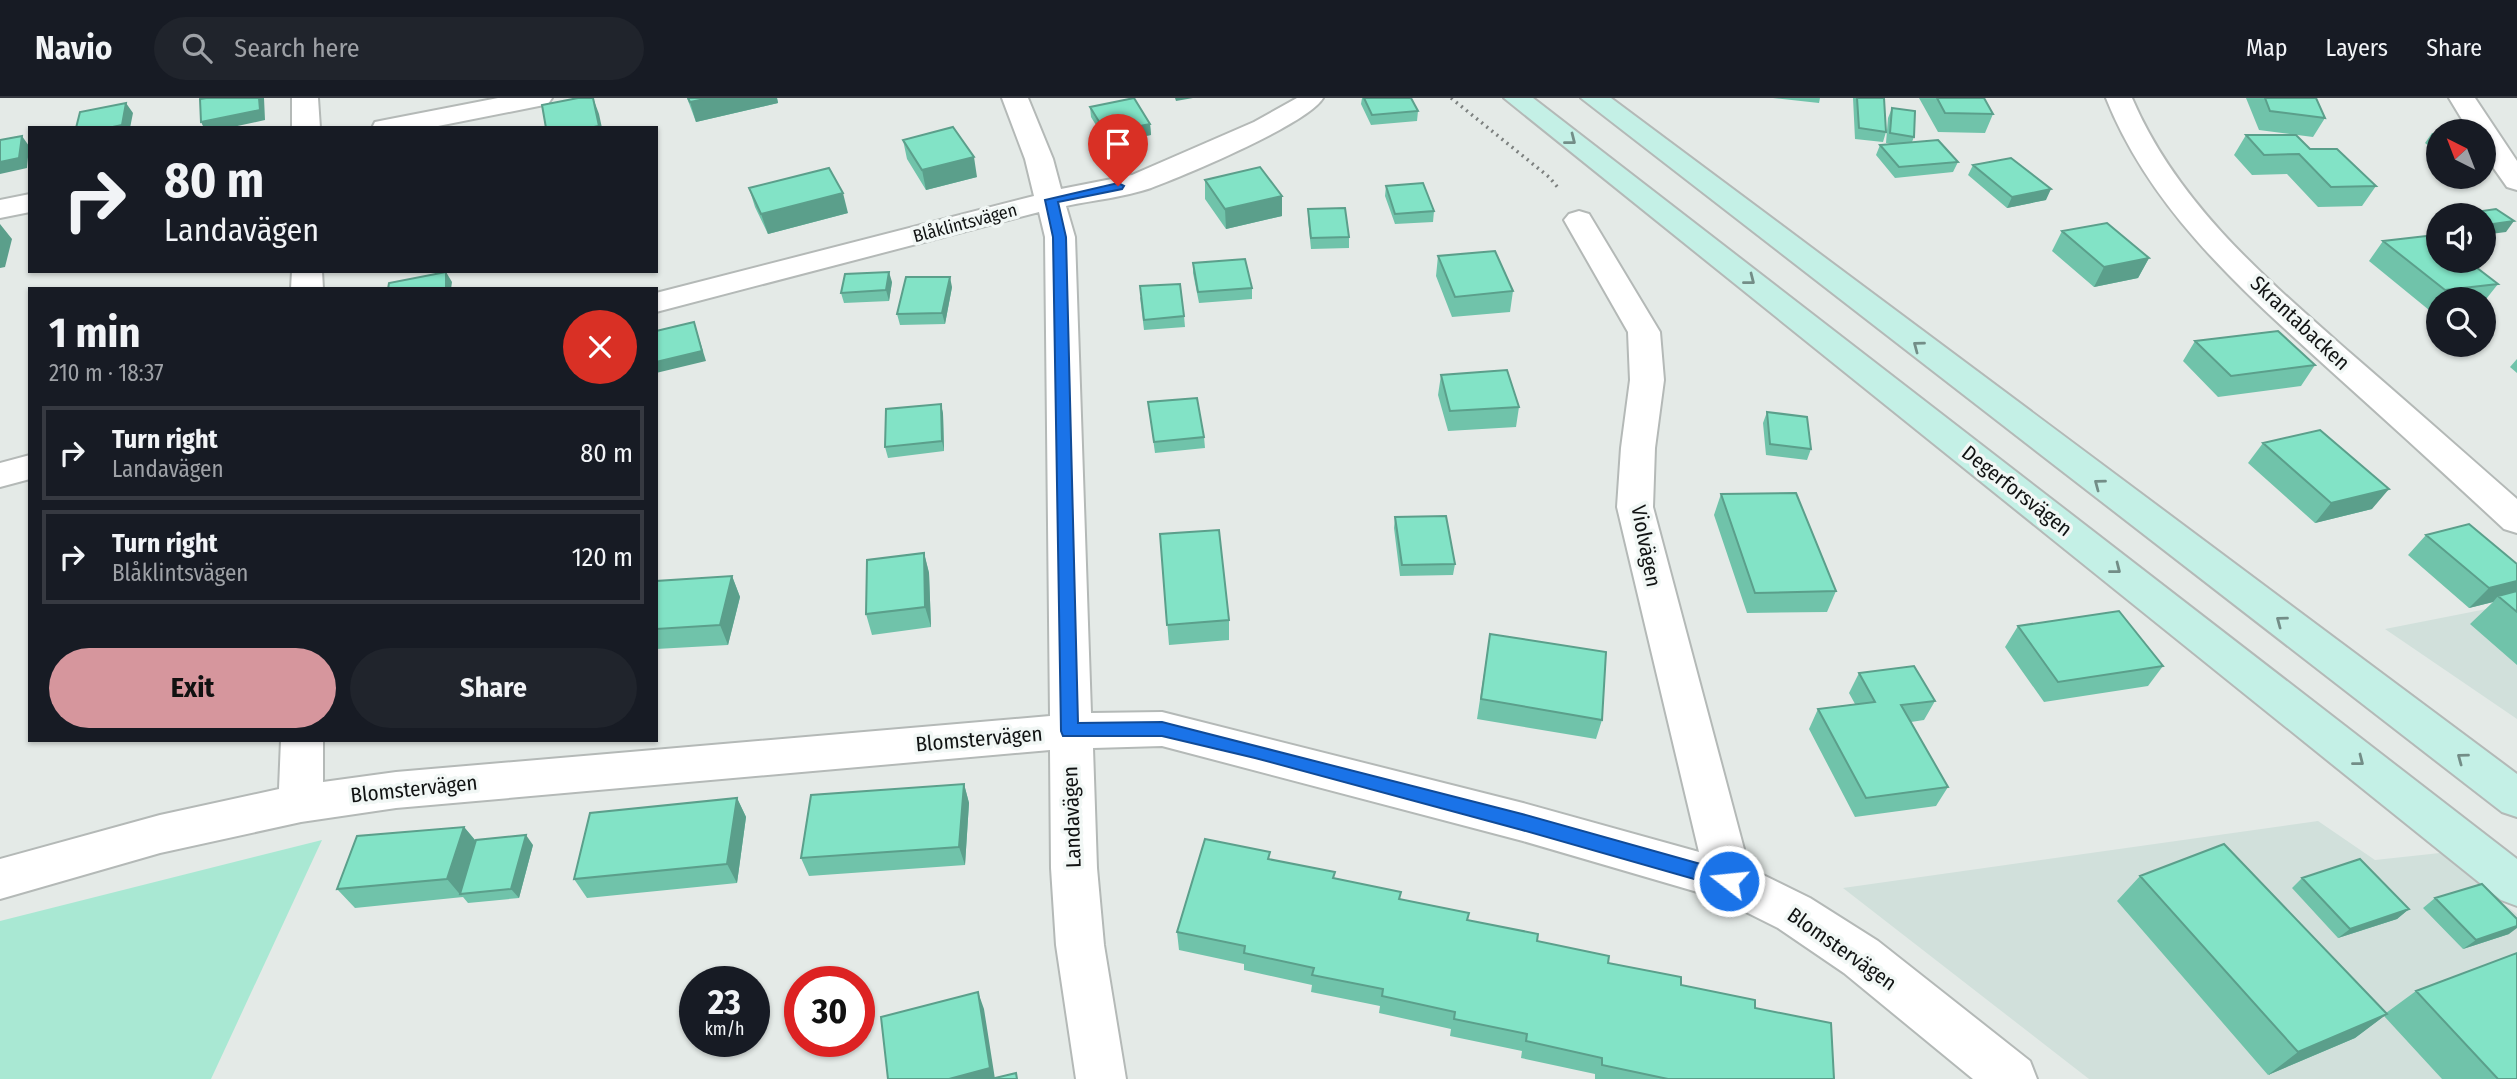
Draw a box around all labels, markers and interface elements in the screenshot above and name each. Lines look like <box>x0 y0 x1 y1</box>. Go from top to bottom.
search box <box>154 17 644 80</box>
text: Navio <box>35 28 112 68</box>
icon: search <box>178 29 216 67</box>
text: Search here <box>234 33 360 64</box>
text: Map <box>2246 34 2288 62</box>
text: Layers <box>2326 34 2388 62</box>
text: Share <box>2426 34 2482 62</box>
pin <box>1088 114 1148 186</box>
north arrow <box>2426 119 2496 189</box>
map controls <box>2426 119 2496 357</box>
icon: arrive <box>1099 125 1137 163</box>
one-way arrow <box>1563 132 1575 145</box>
text: 80 m <box>164 151 264 210</box>
icon: right <box>49 154 140 245</box>
street label: Blåklintsvägen <box>911 199 1019 247</box>
button: sound <box>2426 203 2496 273</box>
text: Landavägen <box>164 211 319 249</box>
street label: Skrantabacken <box>2245 270 2355 376</box>
one-way arrow <box>1742 272 1754 285</box>
button: search <box>2426 287 2496 357</box>
text: 1 min <box>49 308 140 358</box>
button: close <box>563 310 637 384</box>
one-way arrow <box>1914 341 1926 354</box>
text: 210 m · 18:37 <box>49 359 164 387</box>
text: Turn right <box>112 424 218 455</box>
icon: right <box>53 434 91 472</box>
text: 80 m <box>580 438 633 469</box>
street label: Degerforsvägen <box>1957 440 2077 542</box>
text: Landavägen <box>112 455 224 483</box>
one-way arrow <box>2095 479 2107 492</box>
street label: Violvägen <box>1625 503 1667 589</box>
text: Turn right <box>112 528 218 559</box>
icon: right <box>53 538 91 576</box>
text: 120 m <box>572 542 633 573</box>
text: Blåklintsvägen <box>112 559 248 587</box>
one-way arrow <box>2109 561 2121 574</box>
one-way arrow <box>2276 617 2288 629</box>
button: Exit <box>49 648 336 728</box>
button: Share <box>350 648 637 728</box>
street label: Blomstervägen <box>914 720 1044 758</box>
one-way arrow <box>2351 753 2364 766</box>
one-way arrow <box>2458 753 2470 766</box>
street label: Landavägen <box>1057 766 1087 868</box>
street label: Blomstervägen <box>349 769 479 809</box>
position arrow <box>1692 844 1766 918</box>
street label: Blomstervägen <box>1782 902 1902 996</box>
speed limit sign: 30 <box>784 966 875 1057</box>
text: 23 <box>708 981 741 1023</box>
text: km/h <box>704 1018 745 1040</box>

